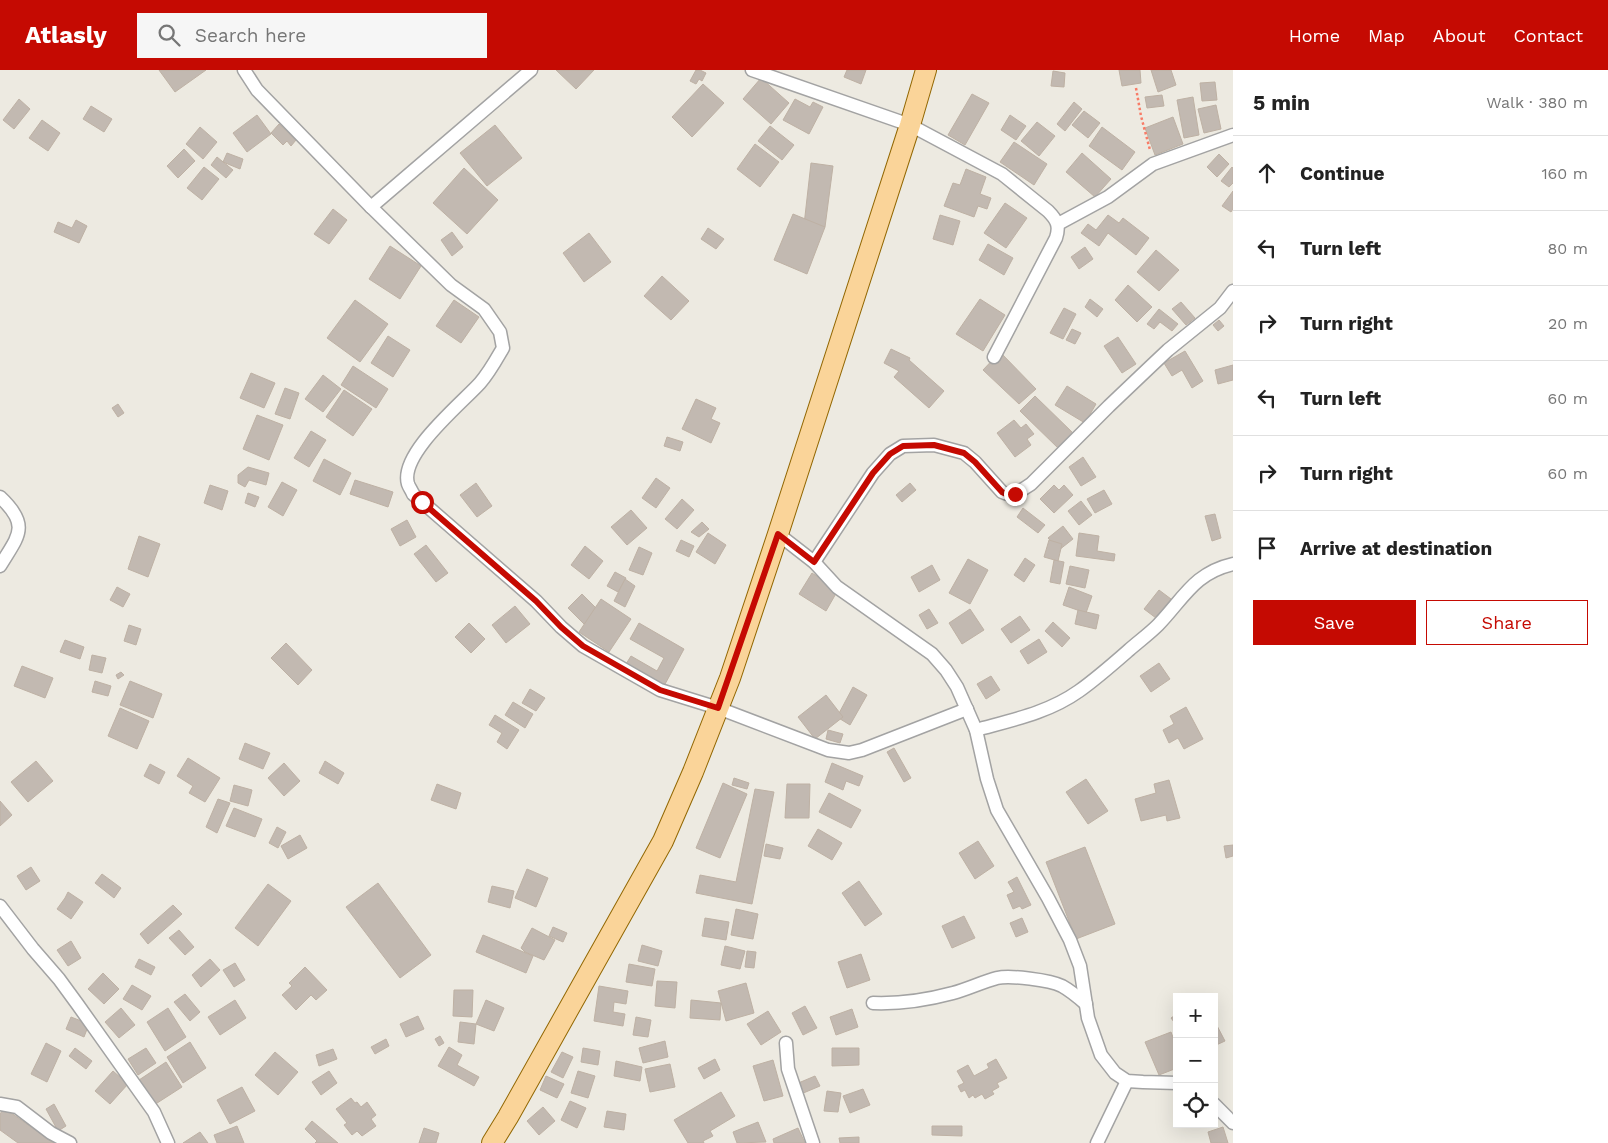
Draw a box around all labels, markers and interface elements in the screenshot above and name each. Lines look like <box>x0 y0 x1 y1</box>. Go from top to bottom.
search box <box>137 13 487 58</box>
text: Atlasly <box>25 21 107 49</box>
icon: search <box>155 21 183 49</box>
text: Search here <box>195 24 306 47</box>
text: Home <box>1289 25 1340 46</box>
text: Map <box>1368 25 1405 46</box>
text: About <box>1433 25 1485 46</box>
text: Contact <box>1513 25 1583 46</box>
text: 5 min <box>1253 90 1310 115</box>
text: Walk · 380 m <box>1486 93 1588 112</box>
icon: ahead <box>1253 159 1281 187</box>
text: Continue <box>1300 162 1384 185</box>
text: 160 m <box>1541 164 1588 183</box>
icon: left <box>1253 234 1281 262</box>
text: Turn left <box>1300 237 1381 260</box>
text: 80 m <box>1547 239 1588 258</box>
icon: right <box>1253 309 1281 337</box>
text: Turn right <box>1300 312 1393 335</box>
text: 20 m <box>1548 314 1588 333</box>
icon: left <box>1253 384 1281 412</box>
text: Turn left <box>1300 387 1381 410</box>
text: 60 m <box>1548 389 1588 408</box>
icon: right <box>1253 459 1281 487</box>
text: Turn right <box>1300 462 1393 485</box>
text: 60 m <box>1548 464 1588 483</box>
route end <box>1004 483 1027 506</box>
route start <box>411 491 434 514</box>
icon: arrive <box>1253 534 1281 562</box>
text: Arrive at destination <box>1300 537 1492 560</box>
button: Save <box>1253 600 1416 645</box>
button: Share <box>1426 600 1588 645</box>
map controls <box>1173 993 1218 1128</box>
button: + <box>1173 993 1218 1038</box>
button: − <box>1173 1038 1218 1083</box>
button: locate <box>1173 1083 1218 1128</box>

